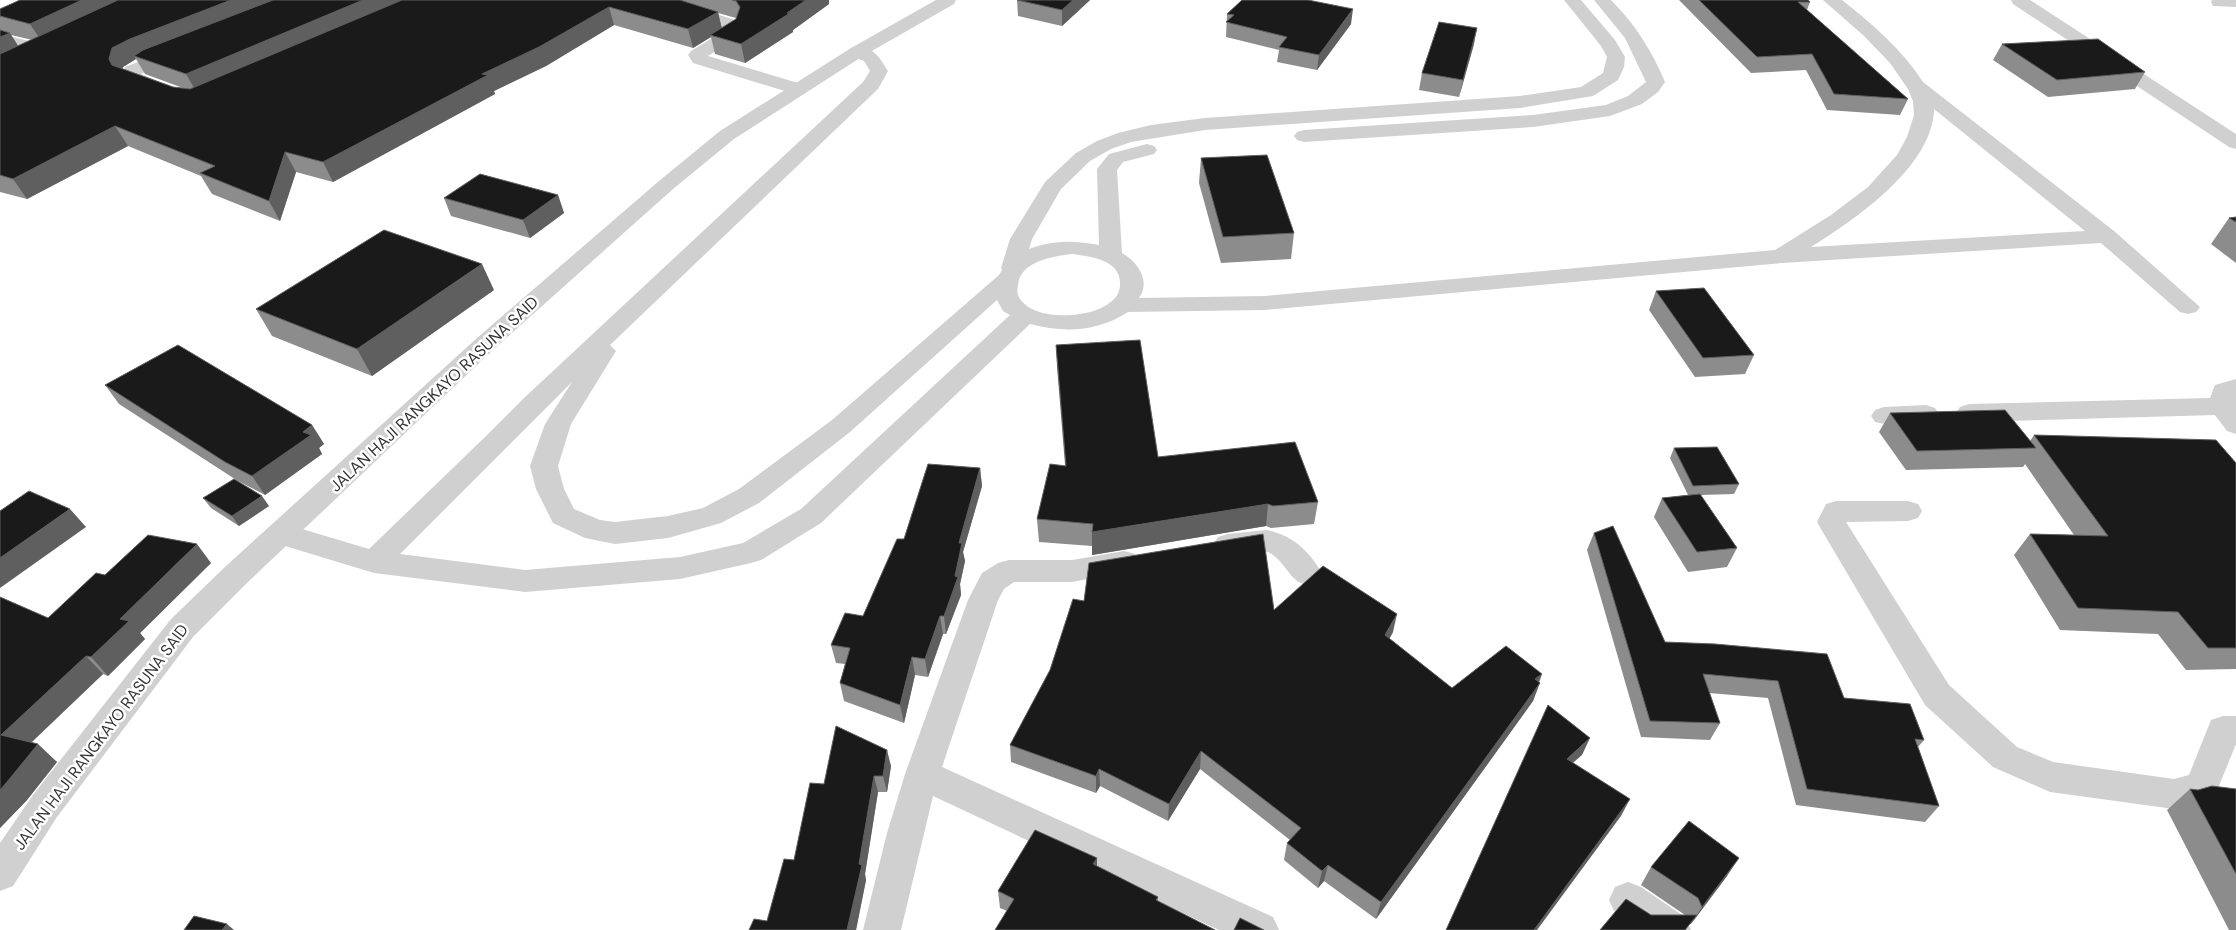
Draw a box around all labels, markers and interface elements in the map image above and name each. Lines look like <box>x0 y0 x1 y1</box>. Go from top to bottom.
street label: JALAN HAJI RANGKAYO RASUNA SAID <box>325 292 543 496</box>
street label: JALAN HAJI RANGKAYO RASUNA SAID <box>9 620 193 854</box>

